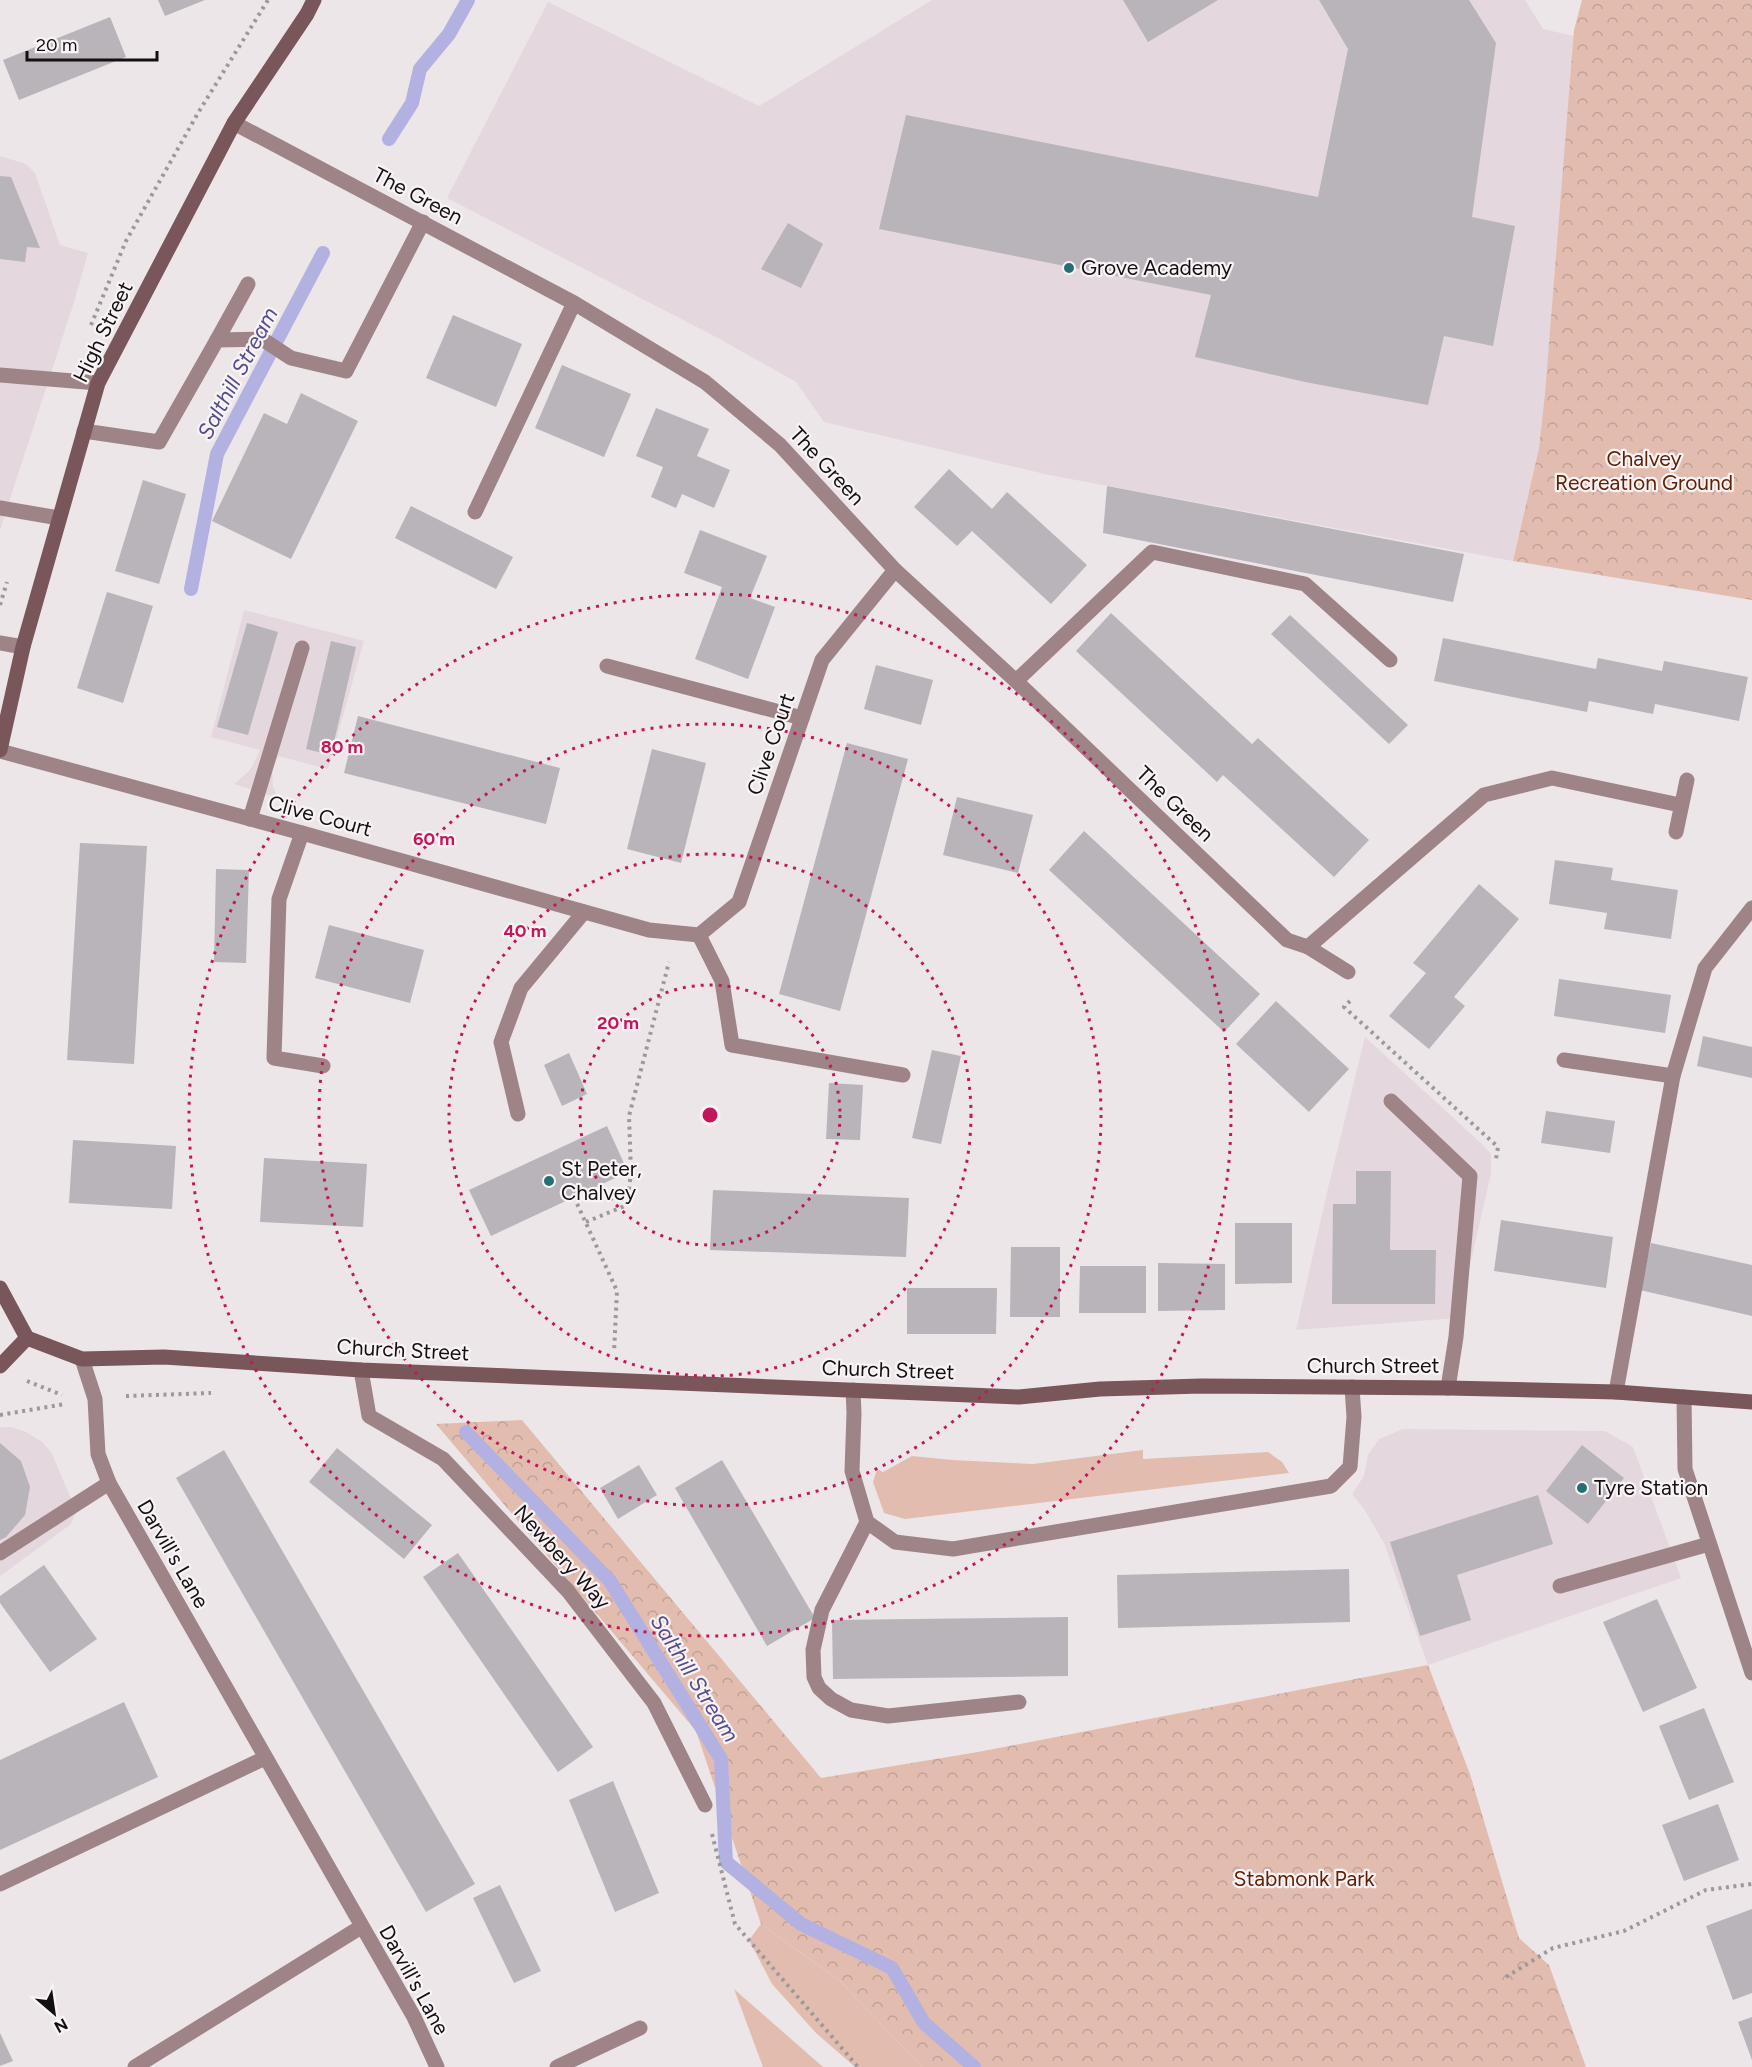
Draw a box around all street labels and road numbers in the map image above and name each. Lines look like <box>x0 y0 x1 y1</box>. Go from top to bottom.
street label: The Green <box>369 162 467 230</box>
street label: High Street <box>67 277 138 386</box>
street label: The Green <box>785 421 870 510</box>
street label: Clive Court <box>741 690 800 798</box>
street label: The Green <box>1132 761 1219 847</box>
street label: Clive Court <box>266 790 375 841</box>
street label: Church Street <box>336 1334 470 1365</box>
street label: Church Street <box>1307 1353 1439 1378</box>
street label: Church Street <box>821 1355 955 1384</box>
street label: Darvill's Lane <box>132 1495 215 1613</box>
street label: Newbery Way <box>509 1499 616 1614</box>
street label: Darvill's Lane <box>374 1921 455 2039</box>

